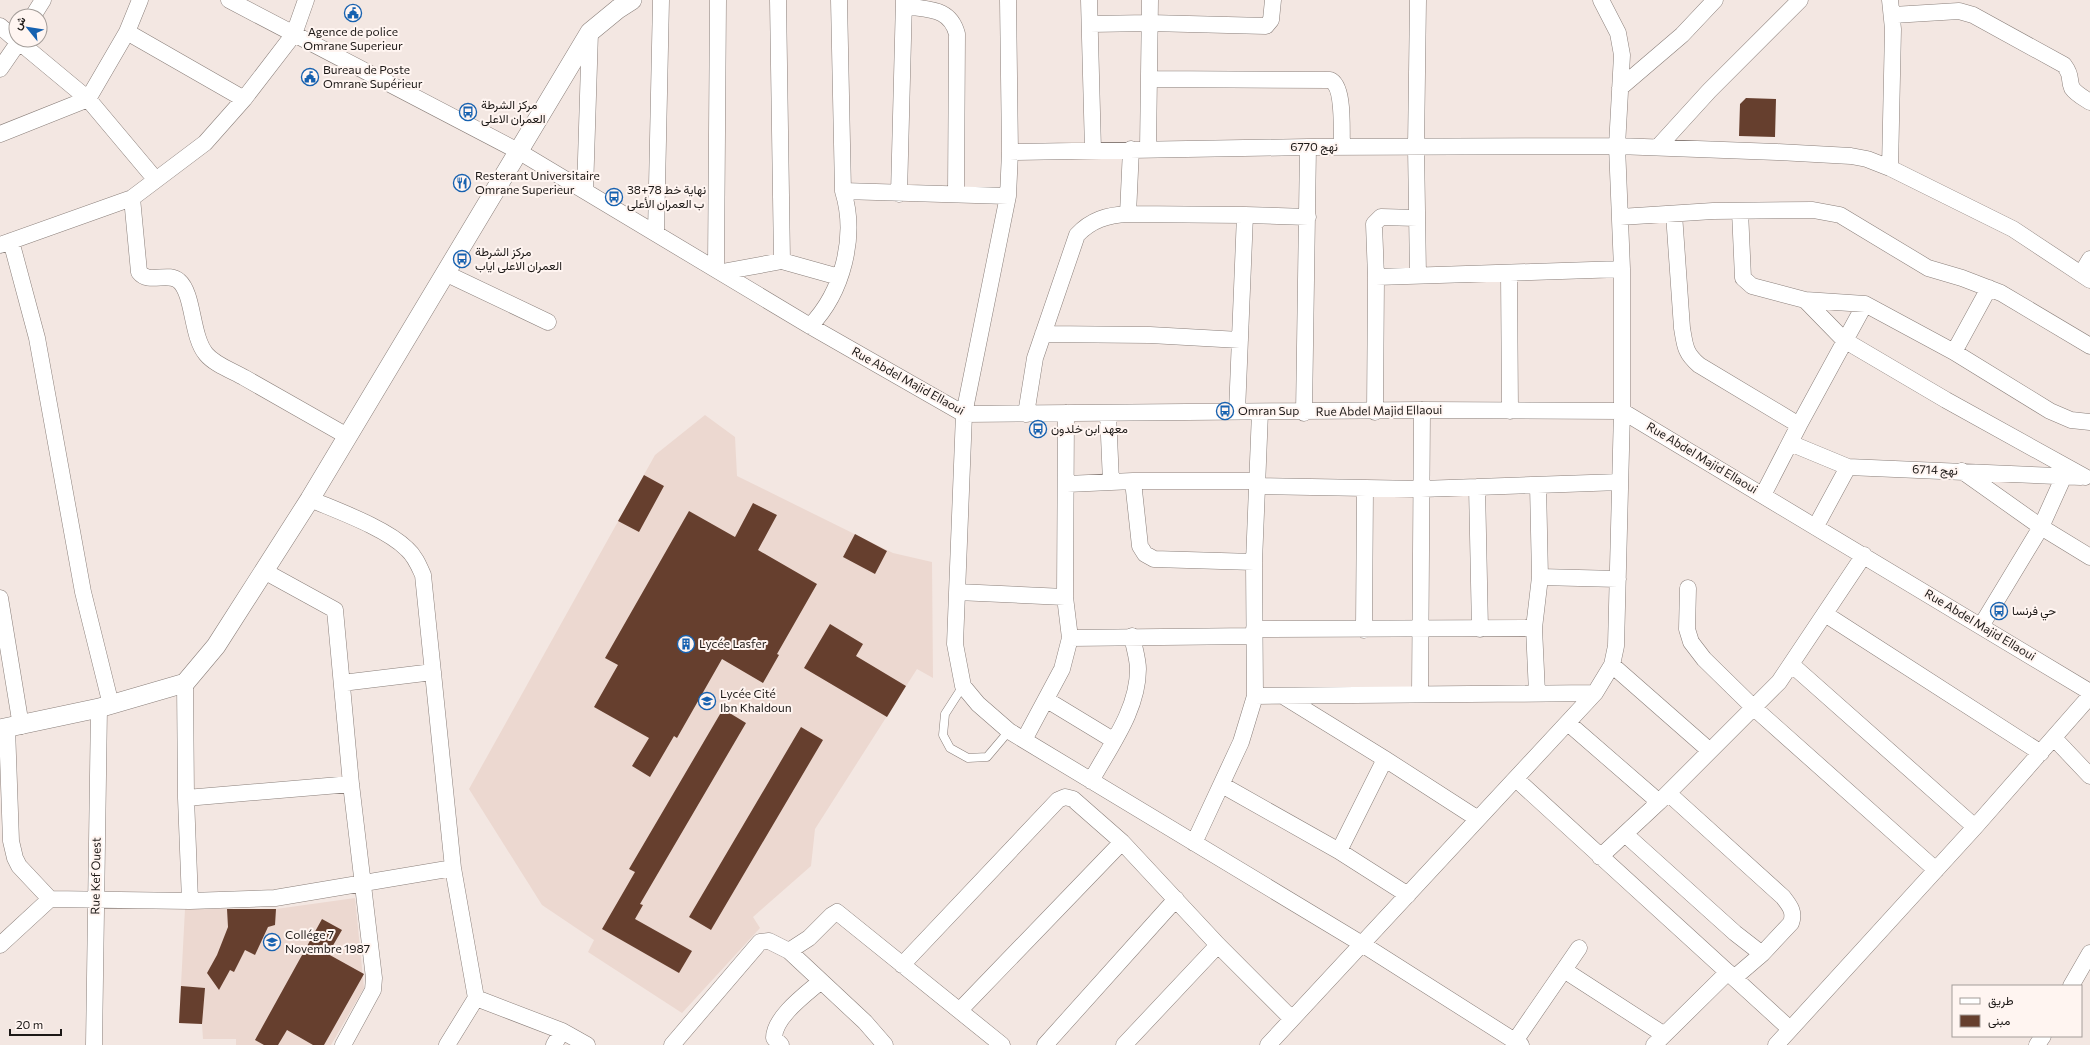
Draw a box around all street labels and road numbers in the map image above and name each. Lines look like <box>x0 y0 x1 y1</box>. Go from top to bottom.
street label: نهج 6770 <box>1290 139 1338 156</box>
street label: Rue Abdel Majid Ellaoui <box>850 343 967 417</box>
street label: Rue Abdel Majid Ellaoui <box>1315 402 1442 418</box>
street label: Rue Abdel Majid Ellaoui <box>1645 418 1760 496</box>
street label: نهج 6714 <box>1912 461 1958 480</box>
street label: Rue Abdel Majid Ellaoui <box>1923 585 2038 663</box>
street label: Rue Kef Ouest <box>87 837 103 915</box>

